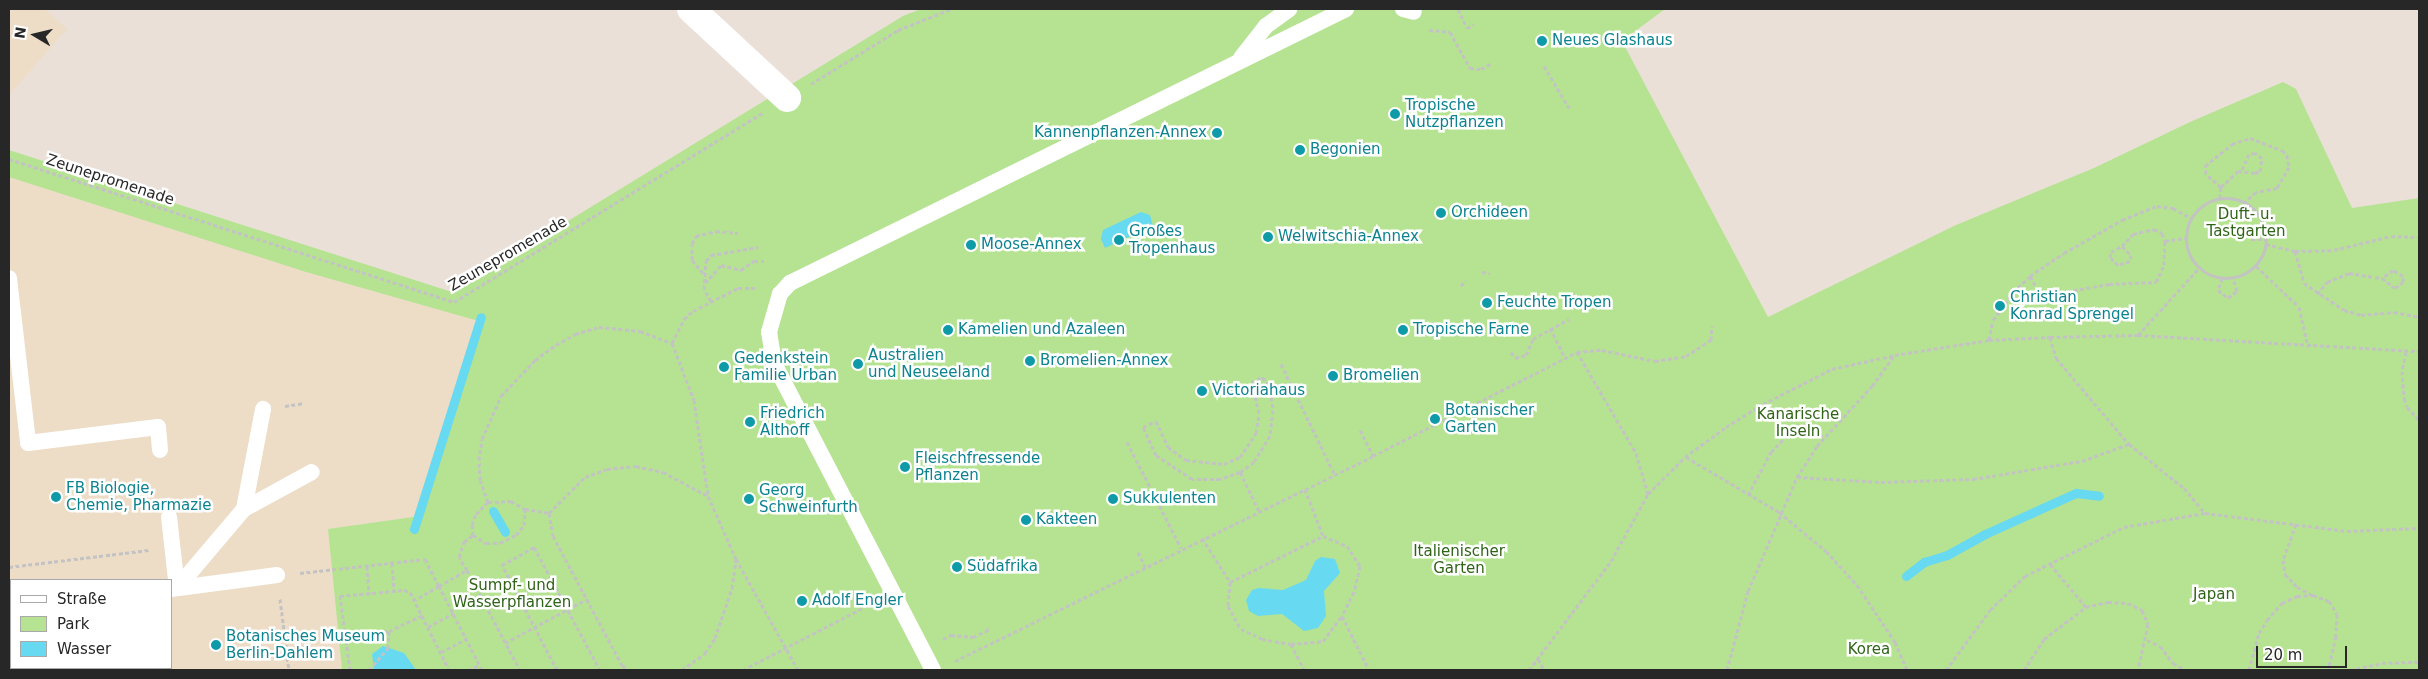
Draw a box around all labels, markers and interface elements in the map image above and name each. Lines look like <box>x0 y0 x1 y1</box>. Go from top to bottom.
north arrow <box>10 10 60 60</box>
text: N <box>11 26 29 40</box>
place label: Neues Glashaus <box>1552 32 1673 50</box>
marker: Neues Glashaus <box>1536 35 1548 47</box>
place label: Tropische Nutzpflanzen <box>1405 96 1504 131</box>
marker: Tropische Nutzpflanzen <box>1389 108 1401 120</box>
place label: Kannenpflanzen-Annex <box>1034 124 1207 142</box>
marker: Kannenpflanzen-Annex <box>1211 127 1223 139</box>
place label: Begonien <box>1310 141 1381 159</box>
marker: Begonien <box>1294 144 1306 156</box>
street label: Zeunepromenade <box>44 151 176 209</box>
place label: Orchideen <box>1451 204 1528 222</box>
park label: Duft- u. Tastgarten <box>2206 205 2286 240</box>
marker: Orchideen <box>1435 207 1447 219</box>
street label: Zeunepromenade <box>446 213 570 295</box>
place label: Großes Tropenhaus <box>1129 222 1215 257</box>
place label: Welwitschia-Annex <box>1278 228 1419 246</box>
marker: Welwitschia-Annex <box>1262 231 1274 243</box>
marker: Großes Tropenhaus <box>1113 234 1125 246</box>
place label: Moose-Annex <box>981 236 1082 254</box>
marker: Moose-Annex <box>965 239 977 251</box>
place label: Christian Konrad Sprengel <box>2010 288 2134 323</box>
place label: Feuchte Tropen <box>1497 294 1611 312</box>
marker: Feuchte Tropen <box>1481 297 1493 309</box>
marker: Christian Konrad Sprengel <box>1994 300 2006 312</box>
place label: Kamelien und Azaleen <box>958 321 1125 339</box>
place label: Tropische Farne <box>1413 321 1529 339</box>
marker: Kamelien und Azaleen <box>942 324 954 336</box>
marker: Tropische Farne <box>1397 324 1409 336</box>
place label: Australien und Neuseeland <box>868 346 990 381</box>
place label: Gedenkstein Familie Urban <box>734 349 837 384</box>
place label: Bromelien-Annex <box>1040 352 1168 370</box>
marker: Bromelien-Annex <box>1024 355 1036 367</box>
marker: Australien und Neuseeland <box>852 358 864 370</box>
marker: Gedenkstein Familie Urban <box>718 361 730 373</box>
place label: Bromelien <box>1343 367 1419 385</box>
marker: Bromelien <box>1327 370 1339 382</box>
place label: Victoriahaus <box>1212 382 1305 400</box>
marker: Victoriahaus <box>1196 385 1208 397</box>
place label: Botanischer Garten <box>1445 401 1534 436</box>
place label: Friedrich Althoff <box>760 404 825 439</box>
park label: Kanarische Inseln <box>1757 405 1839 440</box>
marker: Botanischer Garten <box>1429 413 1441 425</box>
marker: Friedrich Althoff <box>744 416 756 428</box>
place label: Fleischfressende Pflanzen <box>915 449 1040 484</box>
marker: Fleischfressende Pflanzen <box>899 461 911 473</box>
place label: FB Biologie, Chemie, Pharmazie <box>66 479 211 514</box>
place label: Georg Schweinfurth <box>759 481 858 516</box>
place label: Sukkulenten <box>1123 490 1216 508</box>
marker: FB Biologie, Chemie, Pharmazie <box>50 491 62 503</box>
marker: Georg Schweinfurth <box>743 493 755 505</box>
marker: Sukkulenten <box>1107 493 1119 505</box>
place label: Kakteen <box>1036 511 1097 529</box>
marker: Kakteen <box>1020 514 1032 526</box>
park label: Italienischer Garten <box>1413 542 1505 577</box>
place label: Südafrika <box>967 558 1038 576</box>
marker: Südafrika <box>951 561 963 573</box>
park label: Sumpf- und Wasserpflanzen <box>453 576 571 611</box>
legend <box>10 579 172 669</box>
park label: Japan <box>2193 586 2235 604</box>
text: Straße <box>57 590 106 608</box>
place label: Adolf Engler <box>812 592 903 610</box>
marker: Adolf Engler <box>796 595 808 607</box>
text: Park <box>57 615 89 633</box>
place label: Botanisches Museum Berlin-Dahlem <box>226 627 385 662</box>
scale bar <box>2258 636 2349 668</box>
marker: Botanisches Museum Berlin-Dahlem <box>210 639 222 651</box>
text: Wasser <box>57 640 111 658</box>
park label: Korea <box>1848 641 1890 659</box>
text: 20 m <box>2264 646 2302 664</box>

